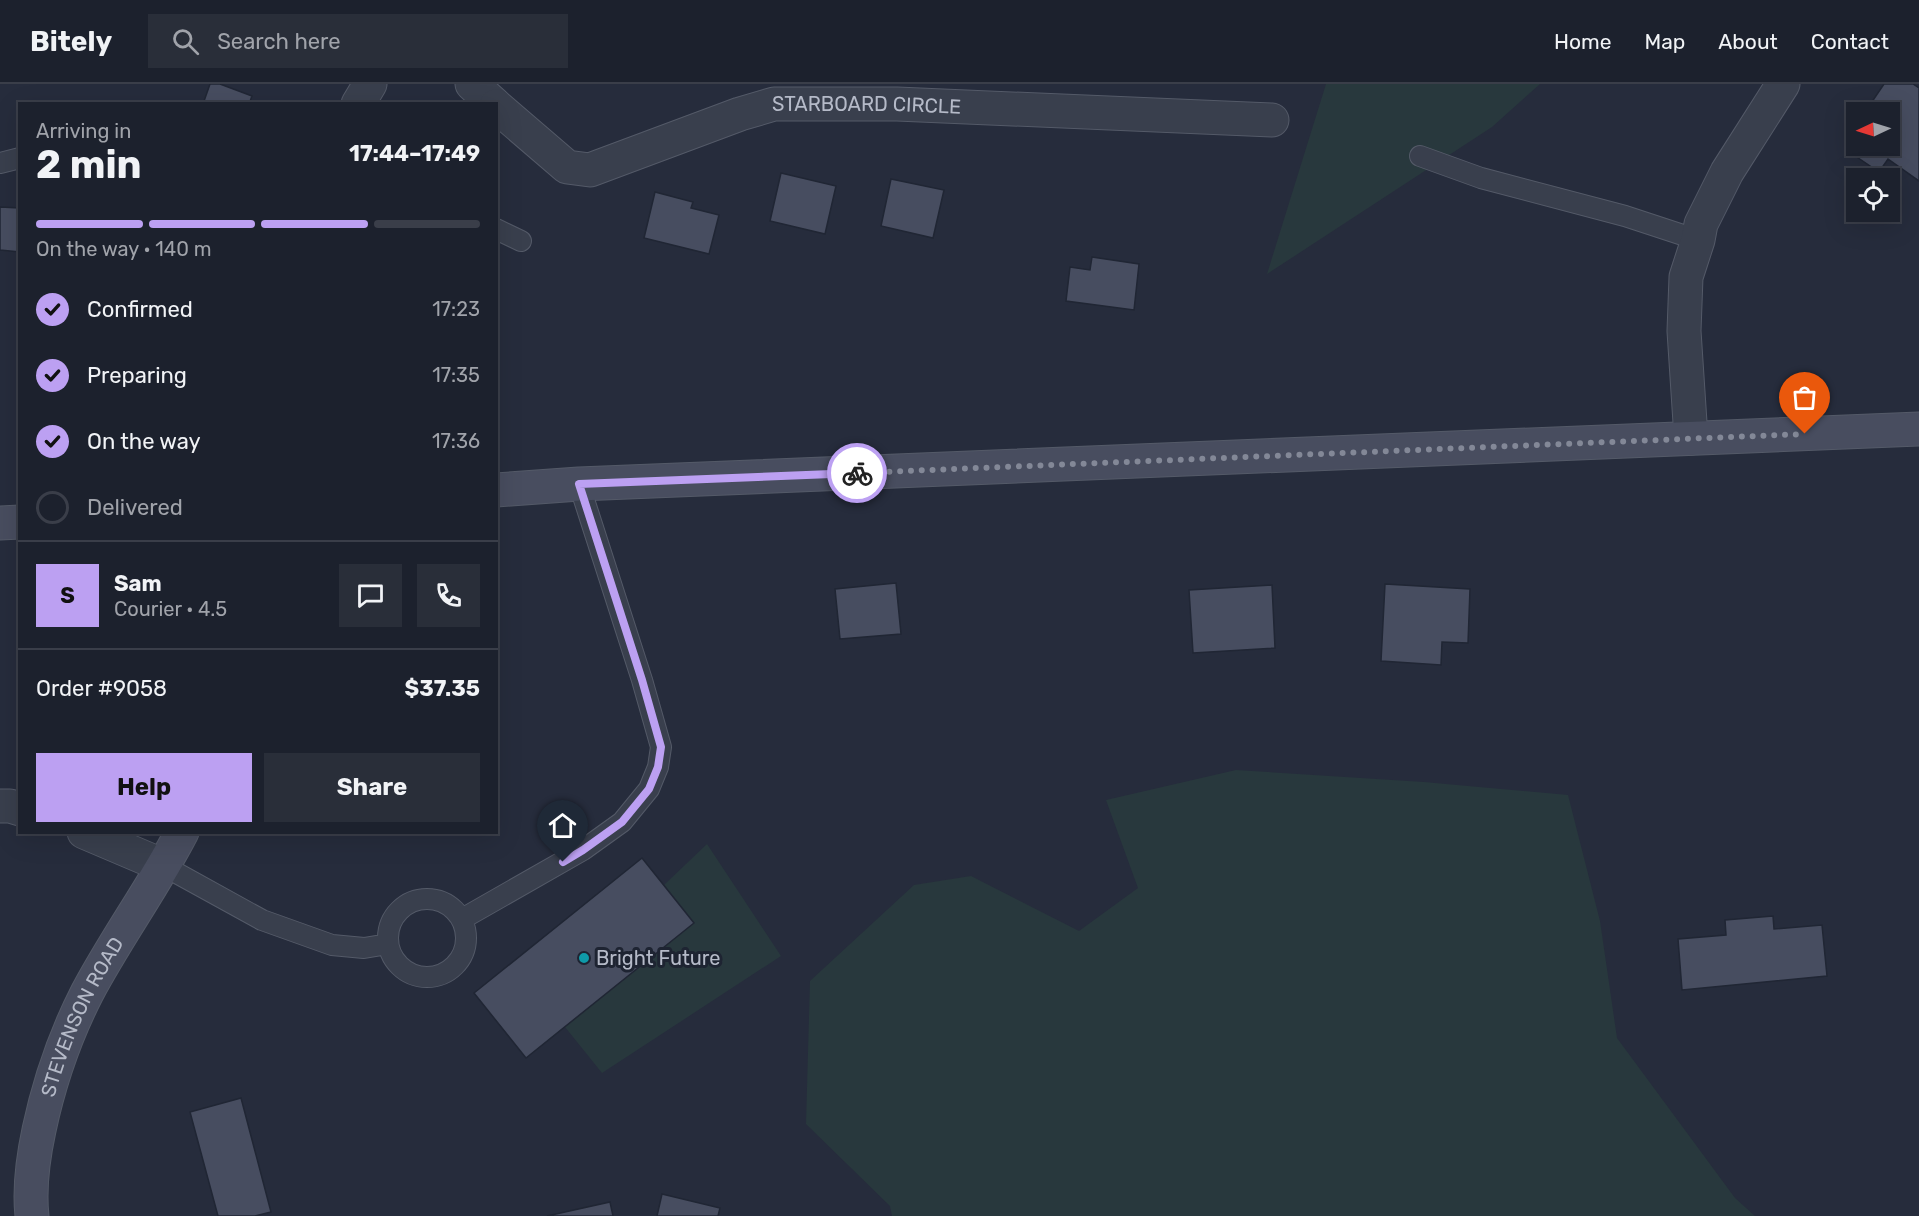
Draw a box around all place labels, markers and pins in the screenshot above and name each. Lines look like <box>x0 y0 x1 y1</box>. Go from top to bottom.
pin <box>1779 372 1830 434</box>
pin <box>537 800 588 862</box>
place label: Bright Future <box>596 946 720 970</box>
marker: Bright Future <box>577 951 591 965</box>

